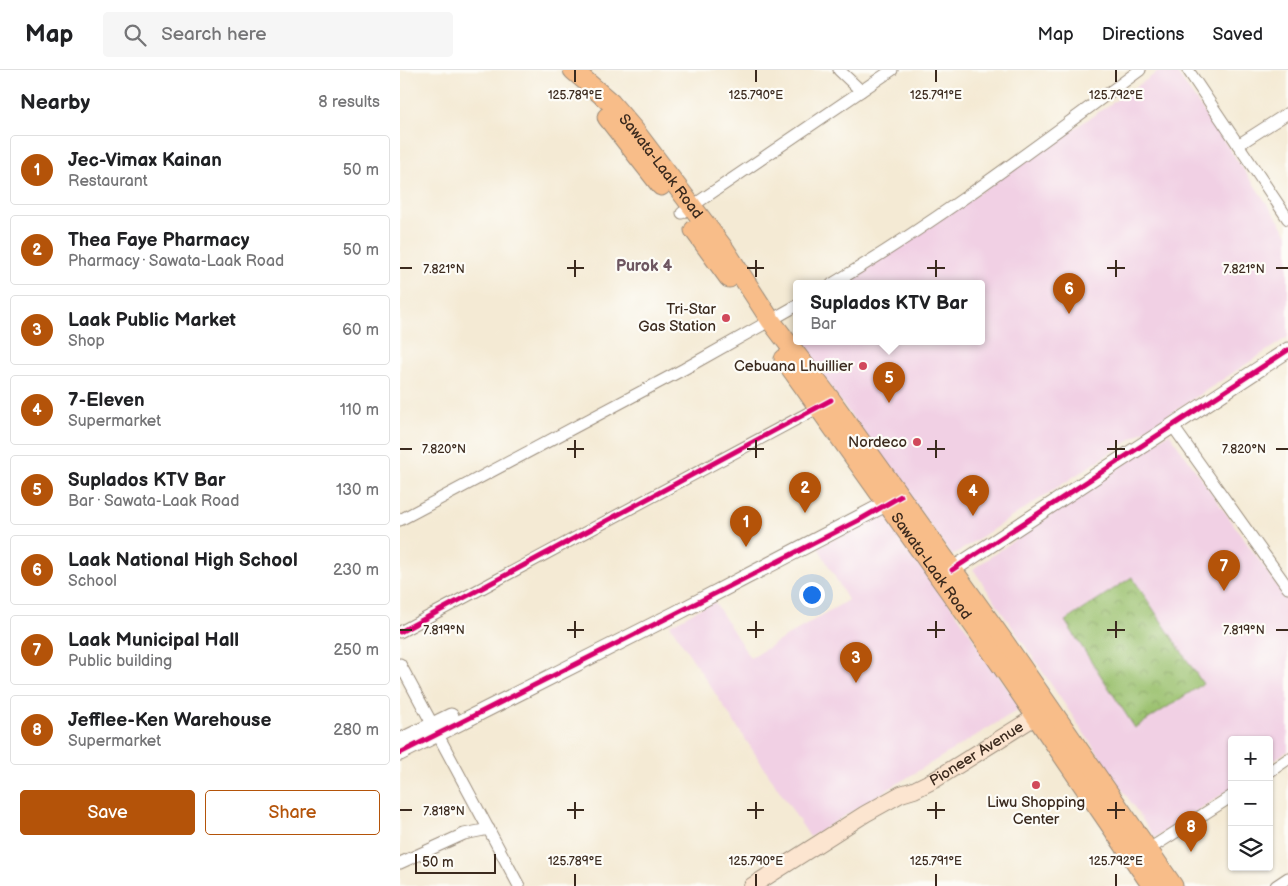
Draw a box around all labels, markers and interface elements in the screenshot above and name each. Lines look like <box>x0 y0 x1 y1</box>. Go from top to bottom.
search box <box>103 12 453 57</box>
text: Map <box>25 20 73 49</box>
icon: search <box>121 21 149 49</box>
text: Search here <box>161 23 267 46</box>
text: Map <box>1038 24 1074 45</box>
text: Directions <box>1102 24 1184 45</box>
text: Saved <box>1212 24 1263 45</box>
text: 125.789°E <box>548 88 602 103</box>
text: 125.790°E <box>729 88 783 103</box>
text: 125.791°E <box>910 88 962 103</box>
text: 125.792°E <box>1089 88 1143 103</box>
text: Nearby <box>20 90 90 115</box>
text: 8 results <box>318 93 380 112</box>
street label: Sawata-Laak Road <box>615 110 707 222</box>
text: Jec-Vimax Kainan <box>68 149 222 172</box>
text: 1 <box>34 161 40 180</box>
text: 50 m <box>343 161 379 180</box>
text: Restaurant <box>68 172 148 191</box>
text: Thea Faye Pharmacy <box>68 229 249 252</box>
text: 2 <box>32 241 42 260</box>
text: 50 m <box>343 241 379 260</box>
text: Pharmacy · Sawata-Laak Road <box>68 252 284 271</box>
district label: Purok 4 <box>616 257 673 276</box>
text: 7.821°N <box>423 262 465 277</box>
text: 7.821°N <box>1223 262 1265 277</box>
pin: 6 <box>1053 273 1085 314</box>
popup <box>793 280 985 345</box>
text: Suplados KTV Bar <box>810 292 968 315</box>
place label: Tri-Star Gas Station <box>638 300 717 336</box>
text: Laak Public Market <box>68 309 236 332</box>
marker: Tri-Star Gas Station <box>720 312 732 324</box>
text: Bar <box>810 315 836 334</box>
text: 3 <box>32 321 42 340</box>
text: 60 m <box>342 321 379 340</box>
text: Shop <box>68 332 105 351</box>
place label: Cebuana Lhuillier <box>734 357 854 376</box>
marker: Cebuana Lhuillier <box>857 360 869 372</box>
pin: 5 <box>873 362 905 403</box>
text: 7-Eleven <box>68 389 145 412</box>
text: 4 <box>32 401 42 420</box>
text: 110 m <box>340 401 379 420</box>
text: Supermarket <box>68 412 161 431</box>
place label: Nordeco <box>848 433 907 452</box>
marker: Nordeco <box>911 436 923 448</box>
text: 7.820°N <box>422 442 466 457</box>
text: 7.820°N <box>1222 442 1266 457</box>
text: Suplados KTV Bar <box>68 469 226 492</box>
pin: 2 <box>789 472 821 513</box>
pin: 4 <box>957 475 989 516</box>
text: 5 <box>32 481 42 500</box>
text: 130 m <box>336 481 379 500</box>
text: Bar · Sawata-Laak Road <box>68 492 239 511</box>
pin: 1 <box>730 506 762 547</box>
street label: Sawata-Laak Road <box>887 509 976 623</box>
text: Laak National High School <box>68 549 298 572</box>
pin: 7 <box>1208 550 1240 591</box>
text: 6 <box>32 561 42 580</box>
text: 230 m <box>333 561 379 580</box>
text: School <box>68 572 117 591</box>
your location <box>799 582 825 608</box>
text: 7.819°N <box>423 623 465 638</box>
text: 7.819°N <box>1223 623 1265 638</box>
text: Laak Municipal Hall <box>68 629 239 652</box>
text: 7 <box>33 641 41 660</box>
text: 250 m <box>333 641 379 660</box>
pin: 3 <box>840 642 872 683</box>
text: Public building <box>68 652 172 671</box>
text: Jefflee-Ken Warehouse <box>68 709 271 732</box>
street label: Pioneer Avenue <box>926 717 1027 790</box>
text: 8 <box>32 721 42 740</box>
text: 280 m <box>333 721 379 740</box>
text: Supermarket <box>68 732 161 751</box>
map controls <box>1228 736 1273 871</box>
button: + <box>1228 736 1273 781</box>
marker: Liwu Shopping Center <box>1030 779 1042 791</box>
button: − <box>1228 781 1273 826</box>
button: Save <box>20 790 195 835</box>
button: Share <box>205 790 380 835</box>
place label: Liwu Shopping Center <box>987 793 1085 829</box>
text: 7.818°N <box>423 804 465 819</box>
pin: 8 <box>1175 811 1207 852</box>
button: layers <box>1228 826 1273 871</box>
scale bar <box>415 851 496 874</box>
text: 50 m <box>422 854 454 871</box>
text: 125.789°E <box>548 854 602 869</box>
text: 125.790°E <box>729 854 783 869</box>
text: 125.791°E <box>910 854 962 869</box>
text: 125.792°E <box>1089 854 1143 869</box>

